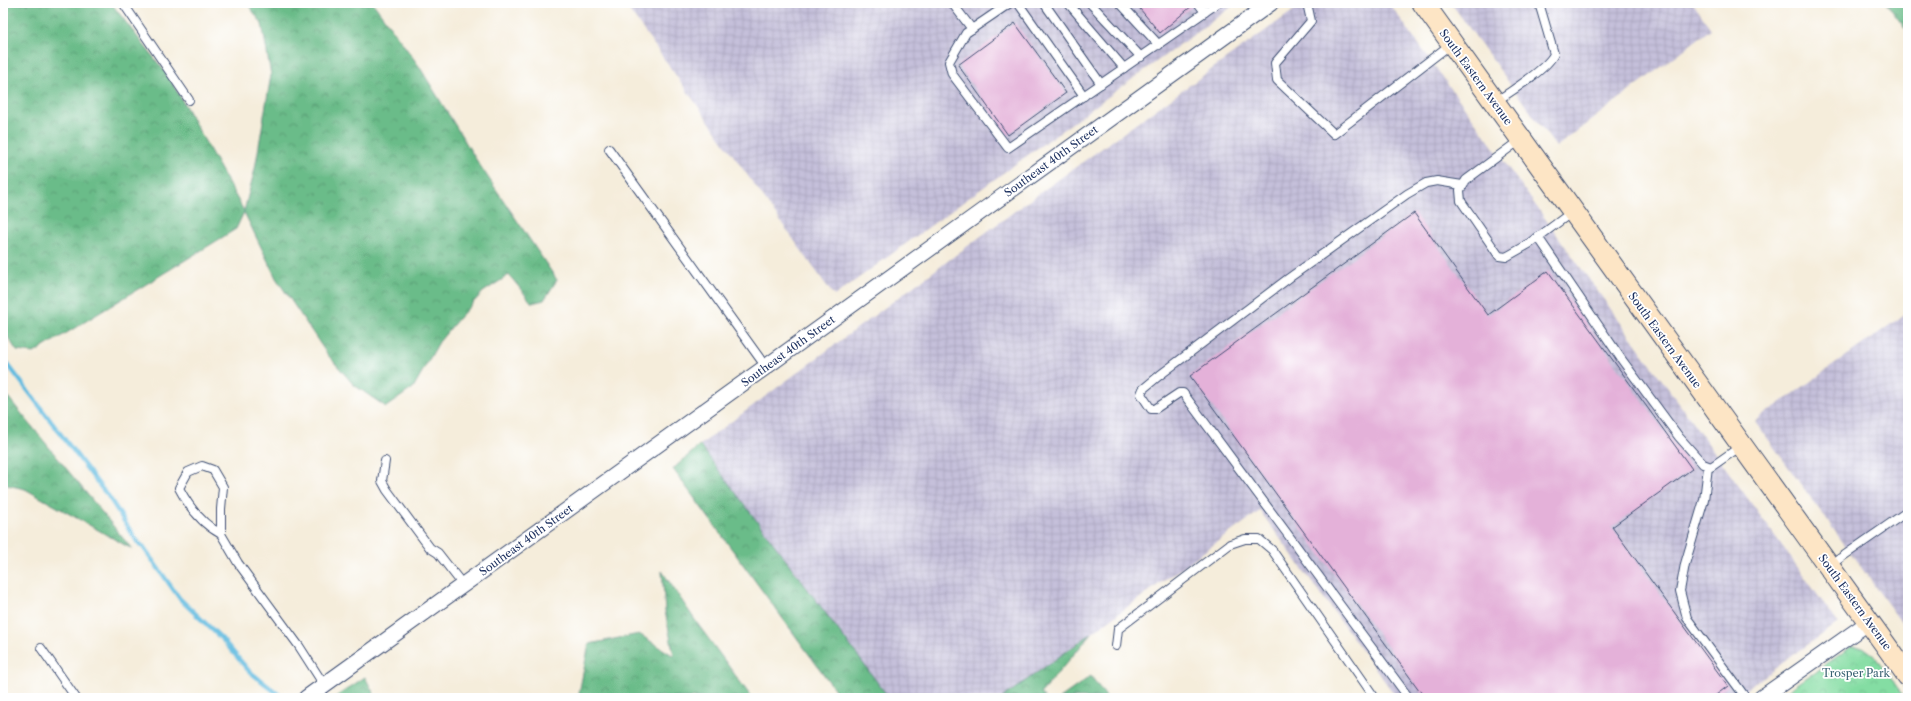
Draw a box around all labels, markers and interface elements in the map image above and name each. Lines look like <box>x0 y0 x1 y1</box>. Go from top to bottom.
street label: South Eastern Avenue <box>1437 26 1515 128</box>
street label: Southeast 40th Street <box>1001 122 1101 200</box>
street label: South Eastern Avenue <box>1626 289 1704 391</box>
street label: Southeast 40th Street <box>738 312 838 390</box>
street label: Southeast 40th Street <box>476 501 576 579</box>
street label: South Eastern Avenue <box>1816 551 1894 653</box>
park label: Trosper Park <box>1822 666 1891 680</box>

